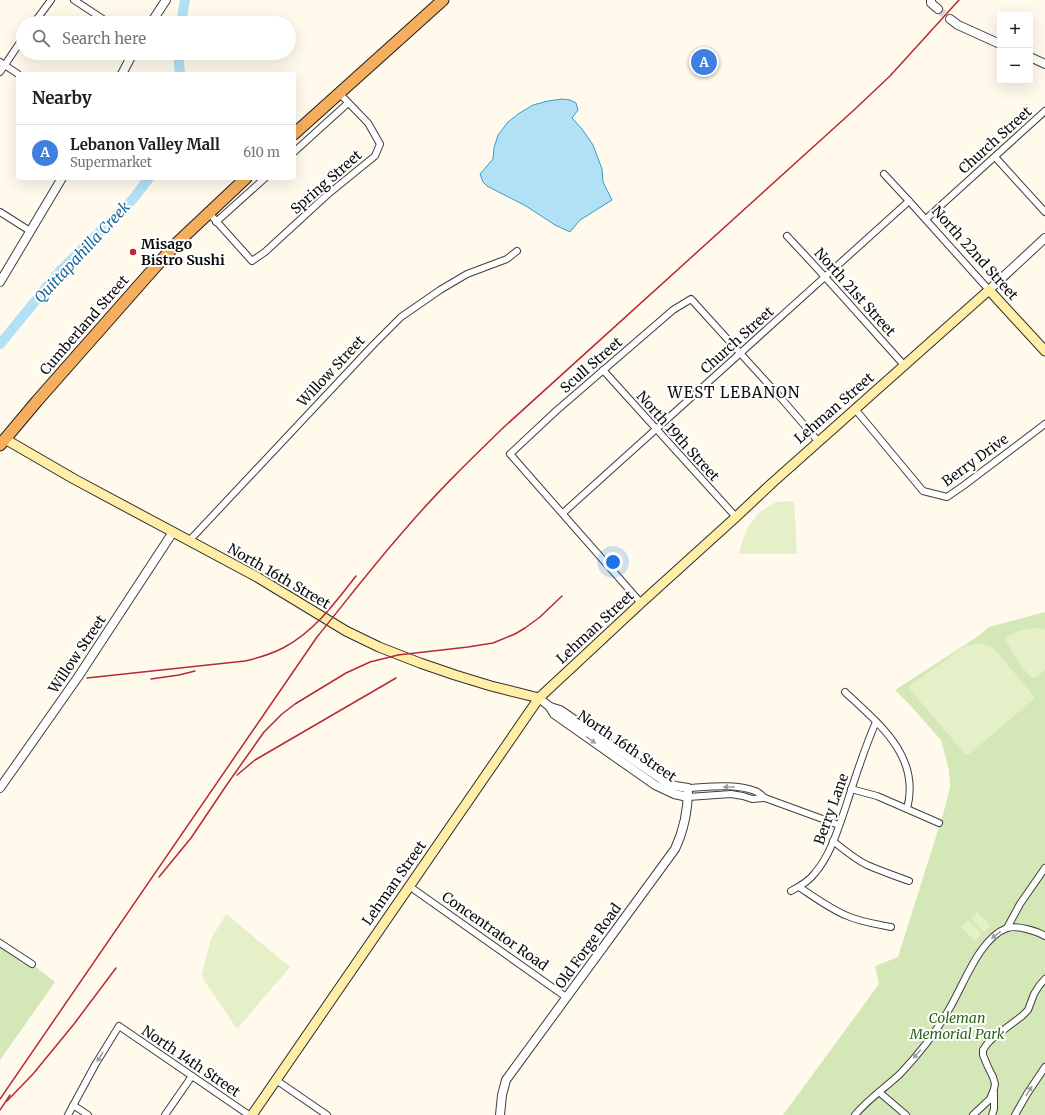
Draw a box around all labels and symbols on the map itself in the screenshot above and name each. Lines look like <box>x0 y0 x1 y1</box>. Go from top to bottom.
pin: A <box>691 47 717 77</box>
street label: Church Street <box>955 102 1036 178</box>
street label: Spring Street <box>287 146 366 218</box>
water label: Quittapahilla Creek <box>30 197 134 307</box>
street label: North 22nd Street <box>928 202 1022 304</box>
place label: Misago Bistro Sushi <box>141 235 225 269</box>
street label: North 21st Street <box>811 244 900 340</box>
marker: Misago Bistro Sushi <box>128 247 138 257</box>
street label: Cumberland Street <box>36 271 133 379</box>
street label: Church Street <box>697 302 778 378</box>
street label: Willow Street <box>293 331 369 411</box>
street label: Scull Street <box>556 333 626 397</box>
street label: Lehman Street <box>791 368 878 447</box>
district label: WEST LEBANON <box>667 383 800 402</box>
street label: North 19th Street <box>633 387 724 485</box>
street label: Berry Drive <box>938 430 1012 490</box>
street label: North 16th Street <box>225 539 334 613</box>
your location <box>603 552 623 572</box>
street label: Lehman Street <box>553 586 638 667</box>
street label: Willow Street <box>44 611 110 697</box>
street label: North 16th Street <box>574 706 680 786</box>
one-way arrow <box>586 736 596 744</box>
street label: Berry Lane <box>810 771 852 847</box>
one-way arrow <box>722 784 735 790</box>
street label: Lehman Street <box>358 837 430 929</box>
street label: Concentrator Road <box>438 888 552 975</box>
street label: Old Forge Road <box>551 899 625 992</box>
one-way arrow <box>991 931 1002 940</box>
park label: Coleman Memorial Park <box>909 1009 1005 1043</box>
street label: North 14th Street <box>138 1021 244 1101</box>
one-way arrow <box>913 1050 922 1059</box>
one-way arrow <box>96 1052 104 1062</box>
one-way arrow <box>1026 1085 1033 1097</box>

